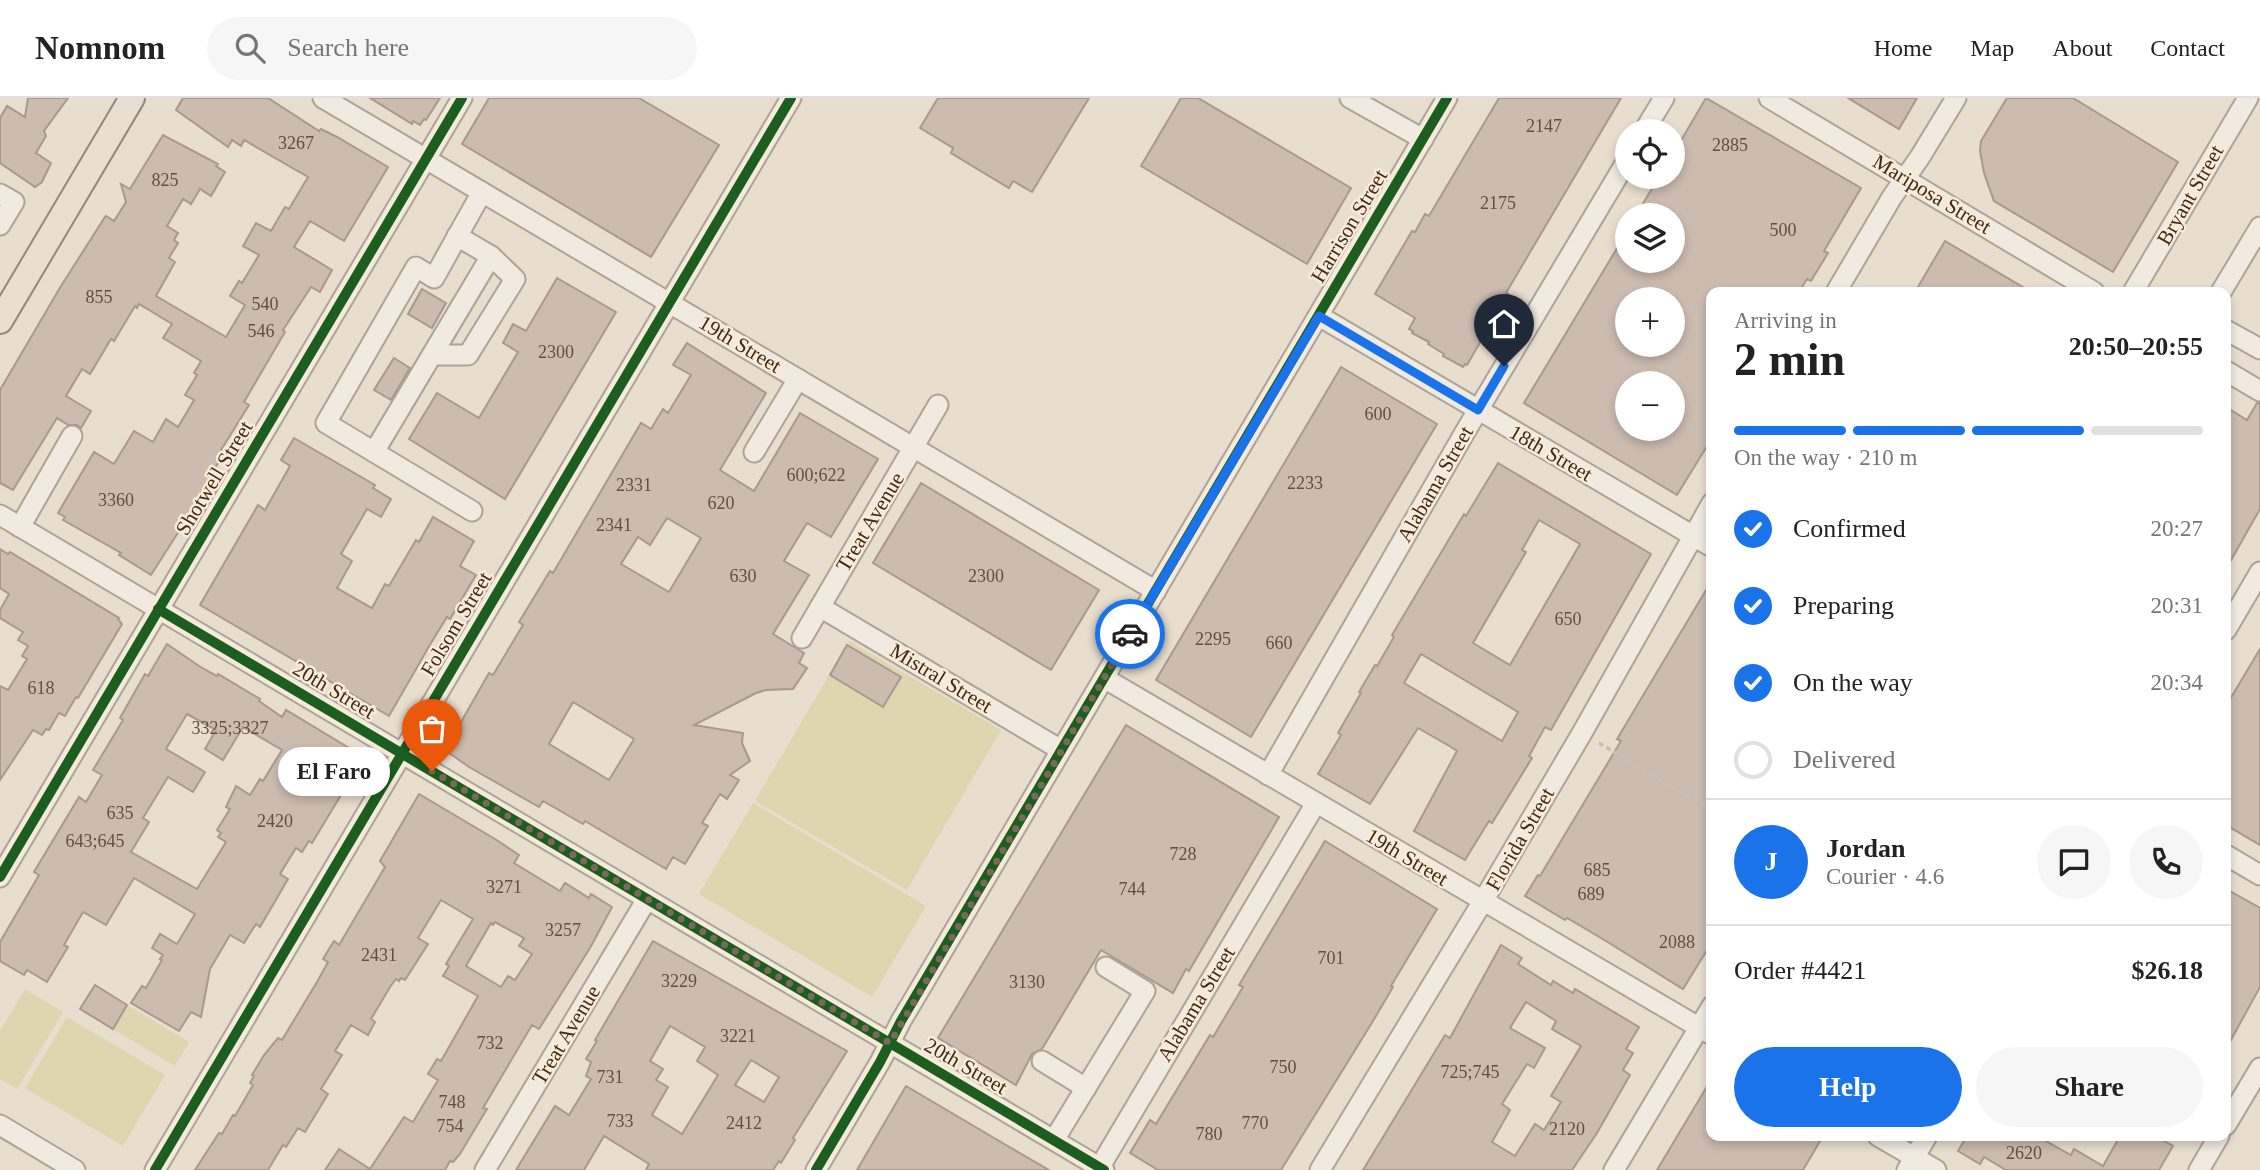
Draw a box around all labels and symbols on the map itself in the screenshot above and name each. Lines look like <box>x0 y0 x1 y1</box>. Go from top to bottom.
house number: 2147 <box>1526 116 1562 136</box>
house number: 3267 <box>278 133 314 153</box>
house number: 2885 <box>1712 135 1748 155</box>
street label: Bryant Street <box>2152 141 2228 249</box>
street label: Mariposa Street <box>1869 149 1996 239</box>
street label: Harrison Street <box>1306 165 1392 287</box>
house number: 825 <box>152 170 179 190</box>
house number: 2175 <box>1480 193 1516 213</box>
house number: 500 <box>1770 220 1797 240</box>
house number: 855 <box>86 287 113 307</box>
house number: 540 <box>252 294 279 314</box>
pin <box>1474 294 1534 366</box>
street label: 19th Street <box>695 310 786 378</box>
house number: 546 <box>248 321 275 341</box>
house number: 2300 <box>538 342 574 362</box>
house number: 600 <box>1365 404 1392 424</box>
street label: Shotwell Street <box>171 416 258 539</box>
street label: 18th Street <box>1505 420 1597 486</box>
street label: Alabama Street <box>1392 422 1478 546</box>
house number: 600;622 <box>786 465 846 485</box>
street label: Treat Avenue <box>831 468 909 576</box>
house number: 2233 <box>1287 473 1323 493</box>
house number: 2331 <box>616 475 652 495</box>
house number: 3360 <box>98 490 134 510</box>
house number: 620 <box>708 493 735 513</box>
house number: 2341 <box>596 515 632 535</box>
house number: 630 <box>730 566 757 586</box>
house number: 2300 <box>968 566 1004 586</box>
street label: Folsom Street <box>416 567 497 680</box>
courier <box>1095 599 1165 669</box>
house number: 650 <box>1555 609 1582 629</box>
house number: 2295 <box>1195 629 1231 649</box>
house number: 660 <box>1266 633 1293 653</box>
street label: Mistral Street <box>886 638 997 718</box>
street label: 20th Street <box>289 656 380 724</box>
house number: 618 <box>28 678 55 698</box>
pin <box>402 699 462 771</box>
house number: 3325;3327 <box>191 718 269 738</box>
callout: El Faro <box>278 746 390 796</box>
street label: Florida Street <box>1481 783 1559 895</box>
house number: 635 <box>107 803 134 823</box>
house number: 2420 <box>257 811 293 831</box>
street label: 19th Street <box>1362 823 1453 891</box>
house number: 643;645 <box>65 831 125 851</box>
house number: 728 <box>1170 844 1197 864</box>
house number: 685 <box>1584 860 1611 880</box>
house number: 3271 <box>486 877 522 897</box>
house number: 744 <box>1119 879 1146 899</box>
house number: 689 <box>1578 884 1605 904</box>
house number: 3257 <box>545 920 581 940</box>
house number: 2088 <box>1659 932 1695 952</box>
street label: Alabama Street <box>1152 942 1240 1066</box>
house number: 2431 <box>361 945 397 965</box>
house number: 701 <box>1318 948 1345 968</box>
house number: 3229 <box>661 971 697 991</box>
house number: 3130 <box>1009 972 1045 992</box>
street label: Treat Avenue <box>527 981 605 1089</box>
house number: 3221 <box>720 1026 756 1046</box>
house number: 732 <box>477 1033 504 1053</box>
street label: 20th Street <box>920 1033 1012 1099</box>
house number: 750 <box>1270 1057 1297 1077</box>
house number: 725;745 <box>1440 1062 1500 1082</box>
house number: 731 <box>597 1067 624 1087</box>
house number: 748 <box>439 1092 466 1112</box>
house number: 733 <box>607 1111 634 1131</box>
house number: 2412 <box>726 1113 762 1133</box>
house number: 770 <box>1242 1113 1269 1133</box>
house number: 754 <box>437 1116 464 1136</box>
house number: 2120 <box>1549 1119 1585 1139</box>
house number: 780 <box>1196 1124 1223 1144</box>
house number: 2620 <box>2006 1143 2042 1163</box>

